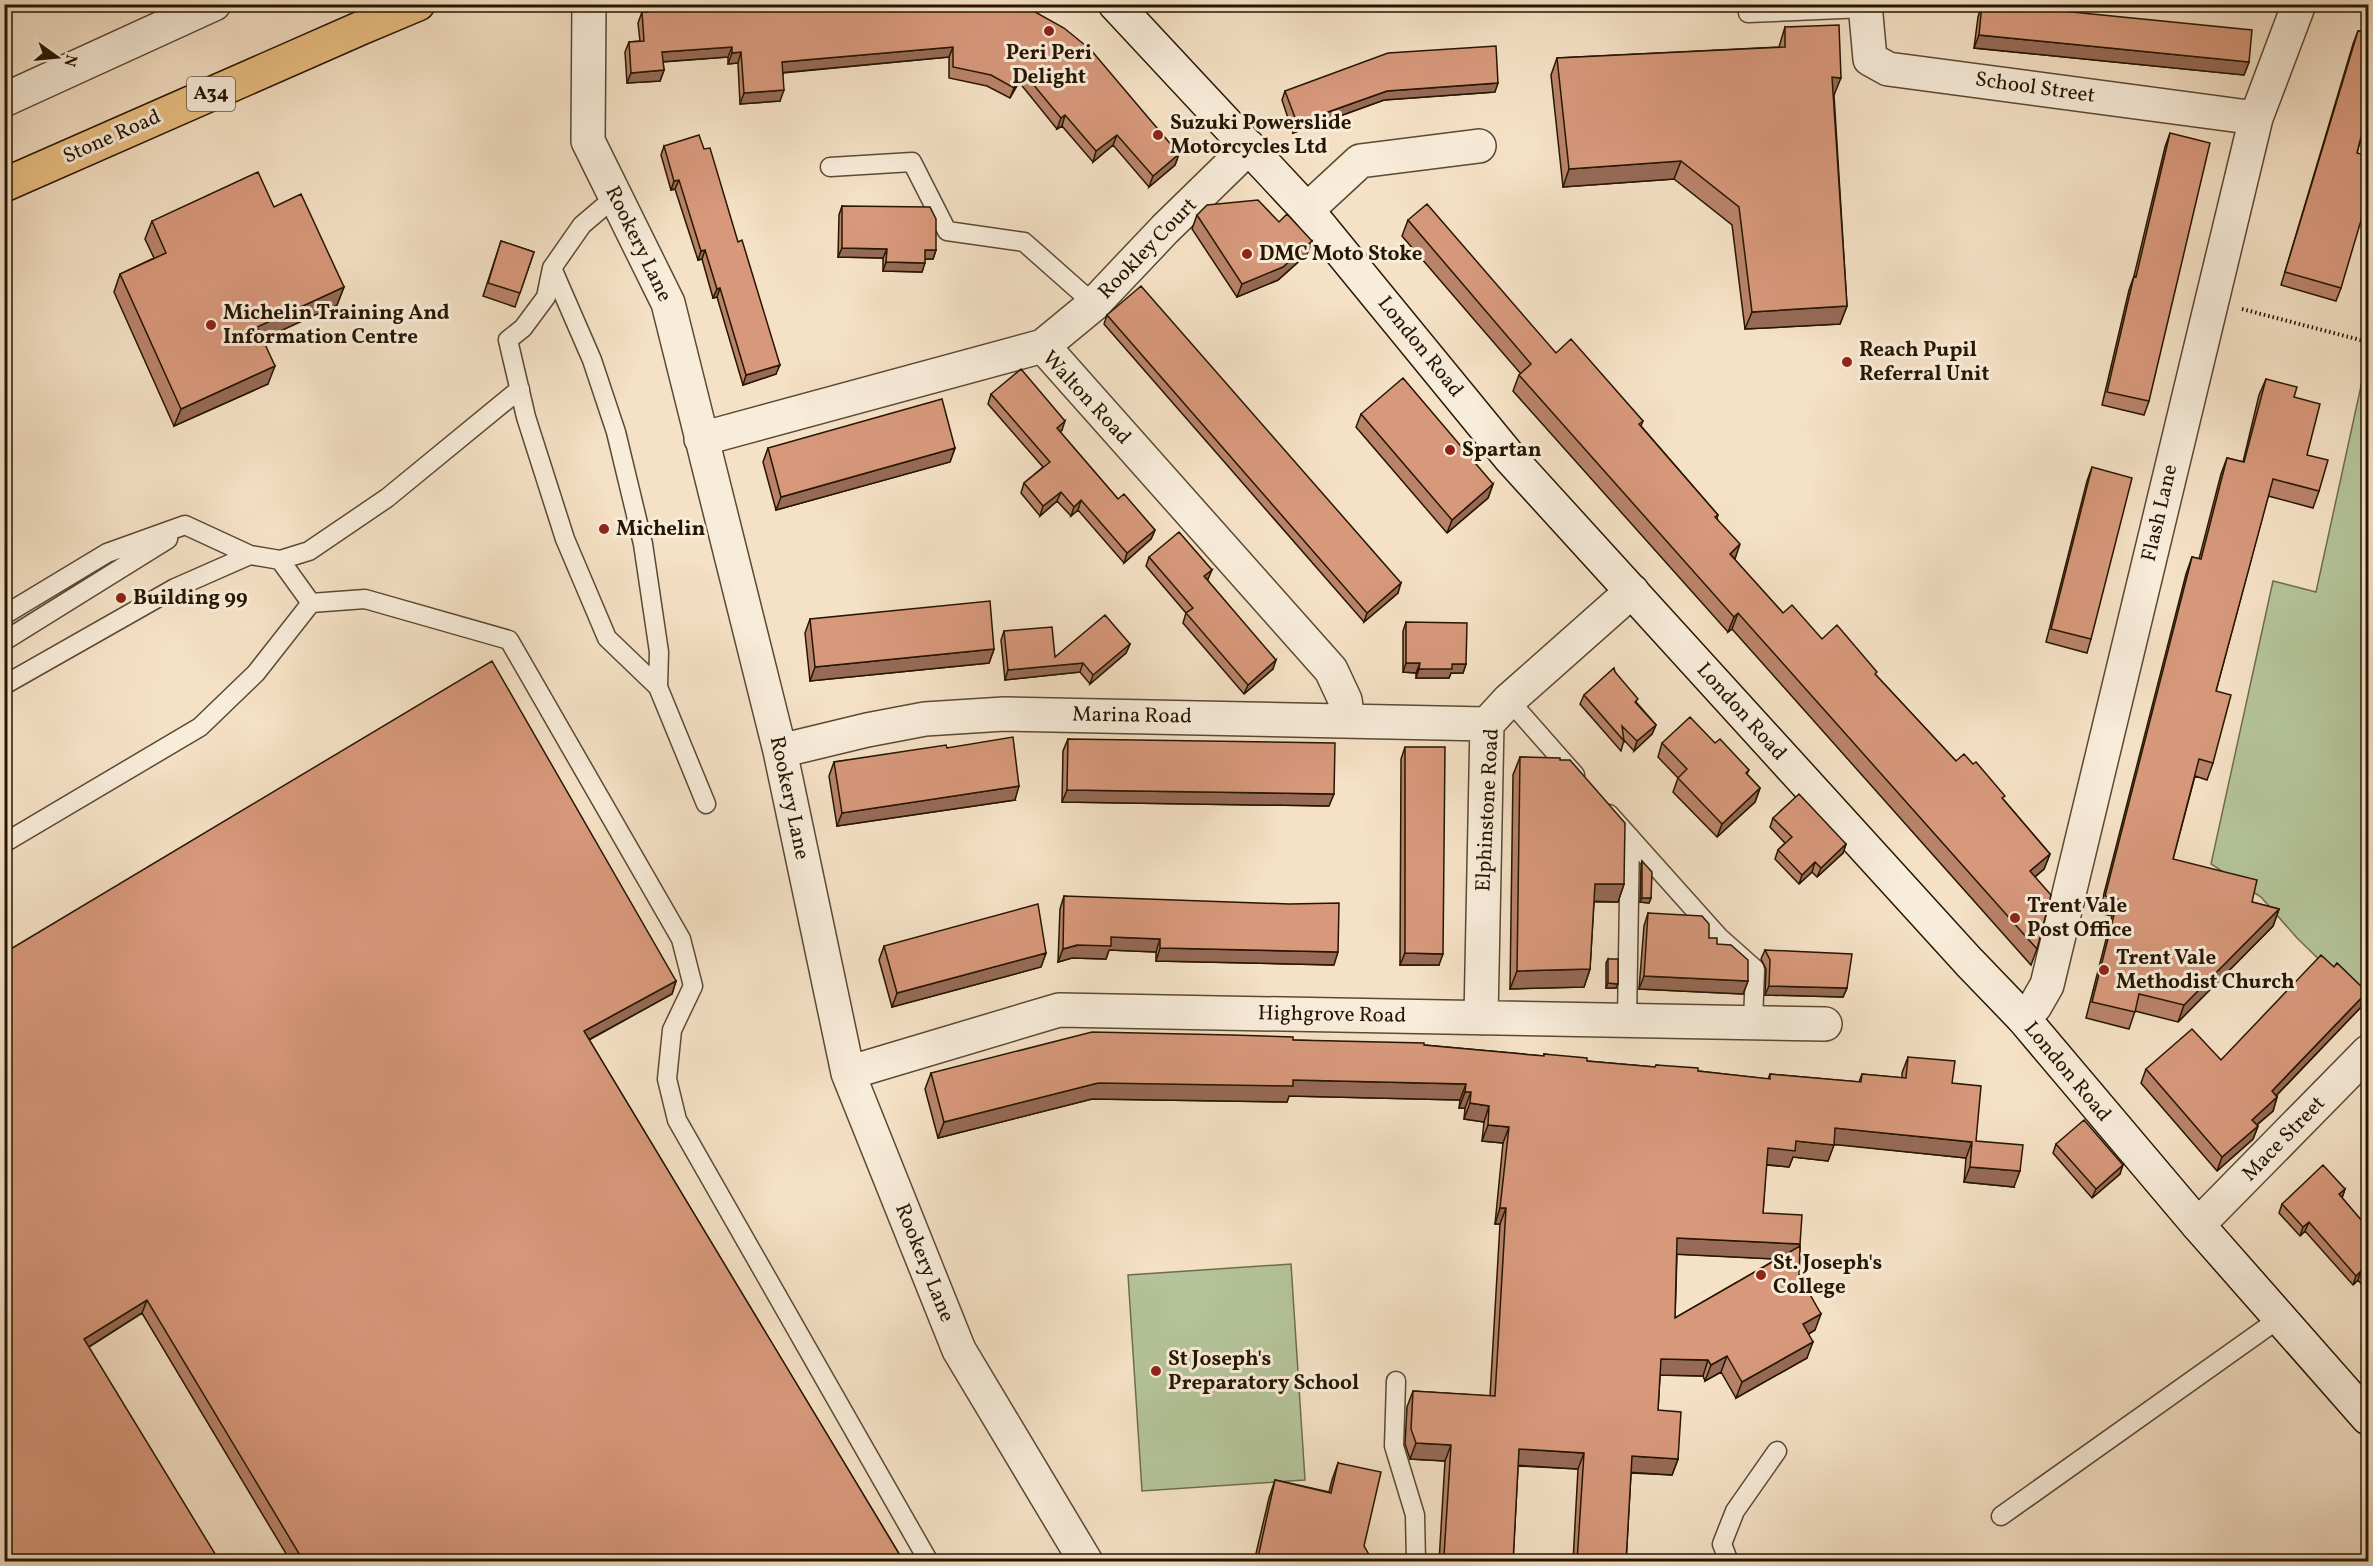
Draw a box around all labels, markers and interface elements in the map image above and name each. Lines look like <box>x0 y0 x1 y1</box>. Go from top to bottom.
marker: Peri Peri Delight <box>1042 24 1056 38</box>
north arrow <box>27 27 87 87</box>
place label: Peri Peri Delight <box>1006 39 1092 92</box>
text: N <box>57 52 82 69</box>
street label: School Street <box>1973 65 2097 111</box>
road number: A34 <box>187 77 235 111</box>
street label: Stone Road <box>59 103 165 171</box>
place label: Suzuki Powerslide Motorcycles Ltd <box>1170 109 1351 162</box>
marker: Suzuki Powerslide Motorcycles Ltd <box>1151 128 1165 142</box>
street label: Rookery Lane <box>597 181 679 307</box>
street label: Rookley Court <box>1092 192 1204 306</box>
place label: DMC Moto Stoke <box>1259 240 1423 269</box>
marker: DMC Moto Stoke <box>1240 247 1254 261</box>
street label: London Road <box>1370 290 1470 404</box>
place label: Michelin Training And Information Centre <box>223 299 450 352</box>
marker: Michelin Training And Information Centre <box>204 318 218 332</box>
place label: Reach Pupil Referral Unit <box>1859 336 1989 389</box>
street label: Walton Road <box>1035 345 1137 451</box>
marker: Reach Pupil Referral Unit <box>1840 355 1854 369</box>
place label: Spartan <box>1462 436 1542 465</box>
marker: Spartan <box>1443 443 1457 457</box>
street label: Flash Lane <box>2135 461 2185 564</box>
place label: Michelin <box>616 515 706 544</box>
marker: Michelin <box>597 522 611 536</box>
place label: Building 99 <box>133 584 248 613</box>
marker: Building 99 <box>114 591 128 605</box>
street label: London Road <box>1689 657 1793 767</box>
street label: Marina Road <box>1072 700 1192 732</box>
street label: Elphinstone Road <box>1469 728 1507 892</box>
street label: Rookery Lane <box>762 734 816 862</box>
place label: Trent Vale Post Office <box>2027 892 2132 945</box>
marker: Trent Vale Post Office <box>2008 911 2022 925</box>
place label: Trent Vale Methodist Church <box>2116 944 2295 997</box>
marker: Trent Vale Methodist Church <box>2097 963 2111 977</box>
street label: Highgrove Road <box>1258 999 1406 1031</box>
street label: London Road <box>2016 1016 2118 1128</box>
street label: Mace Street <box>2236 1090 2332 1188</box>
street label: Rookery Lane <box>887 1199 961 1327</box>
place label: St. Joseph's College <box>1773 1249 1882 1302</box>
marker: St. Joseph's College <box>1754 1268 1768 1282</box>
place label: St Joseph's Preparatory School <box>1168 1345 1359 1398</box>
marker: St Joseph's Preparatory School <box>1149 1364 1163 1378</box>

